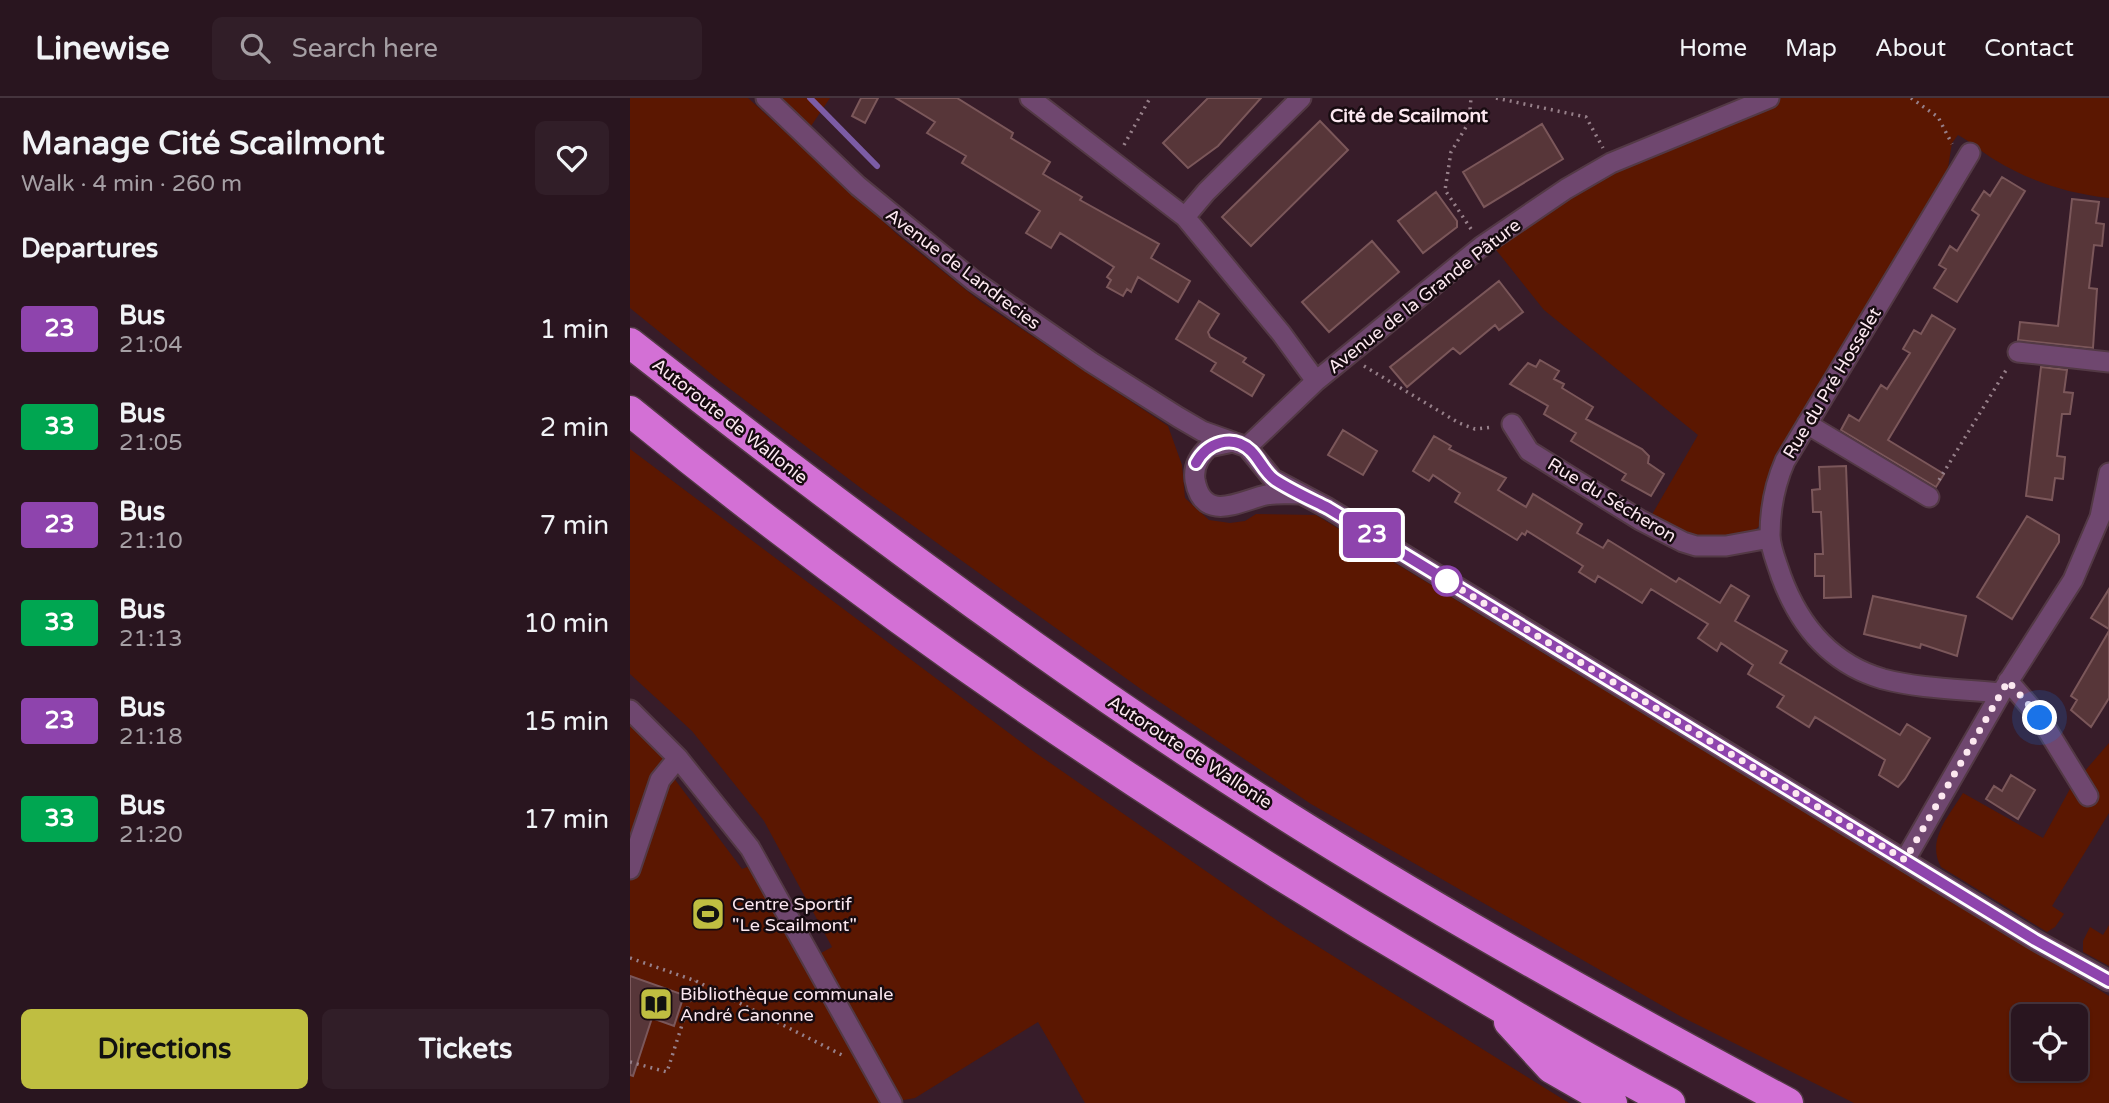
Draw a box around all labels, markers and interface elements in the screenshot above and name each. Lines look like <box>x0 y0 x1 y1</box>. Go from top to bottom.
search box <box>212 17 702 80</box>
text: Linewise <box>35 29 170 68</box>
icon: search <box>236 29 274 67</box>
text: Search here <box>292 33 438 64</box>
text: Home <box>1679 34 1747 63</box>
text: Map <box>1785 34 1837 63</box>
text: About <box>1875 34 1946 63</box>
text: Contact <box>1984 34 2074 63</box>
district label: Cité de Scailmont <box>1330 105 1489 127</box>
button: heart <box>535 121 609 195</box>
text: Manage Cité Scailmont <box>21 124 385 163</box>
text: Walk · 4 min · 260 m <box>21 170 242 198</box>
street label: Avenue de Landrecies <box>881 204 1045 334</box>
street label: Avenue de la Grande Pâture <box>1323 214 1525 378</box>
text: Departures <box>21 233 158 264</box>
text: Bus <box>119 300 165 331</box>
street label: Rue du Pré Hosselet <box>1778 303 1886 463</box>
text: 23 <box>44 314 75 343</box>
text: 1 min <box>540 314 609 345</box>
text: 21:04 <box>119 331 183 359</box>
street label: Autoroute de Wallonie <box>648 353 812 489</box>
text: Bus <box>119 398 165 429</box>
text: 33 <box>44 412 75 441</box>
text: 2 min <box>540 412 609 443</box>
text: 21:05 <box>119 429 183 457</box>
street label: Rue du Sécheron <box>1544 453 1680 547</box>
text: Bus <box>119 496 165 527</box>
text: 23 <box>44 510 75 539</box>
text: 7 min <box>540 510 609 541</box>
line badge: 23 <box>1340 512 1404 558</box>
text: 23 <box>1357 520 1387 549</box>
text: 21:10 <box>119 527 183 555</box>
unlabelled marker <box>1432 566 1462 596</box>
text: Bus <box>119 594 165 625</box>
text: 33 <box>44 608 75 637</box>
text: 10 min <box>523 608 609 639</box>
text: 21:13 <box>119 625 183 653</box>
street label: Autoroute de Wallonie <box>1104 691 1276 813</box>
text: Bus <box>119 692 165 723</box>
your location <box>2022 700 2057 735</box>
text: 23 <box>44 706 75 735</box>
text: 15 min <box>523 706 609 737</box>
text: 21:18 <box>119 723 183 751</box>
text: Bus <box>119 790 165 821</box>
text: 33 <box>44 804 75 833</box>
text: 17 min <box>523 804 609 835</box>
text: 21:20 <box>119 821 183 849</box>
place label: Centre Sportif "Le Scailmont" <box>732 893 857 936</box>
sports icon: Centre Sportif "Le Scailmont" <box>689 895 727 933</box>
place label: Bibliothèque communale André Canonne <box>680 983 893 1026</box>
library icon: Bibliothèque communale André Canonne <box>637 985 675 1023</box>
map controls <box>2011 1004 2088 1081</box>
button: locate <box>2011 1004 2088 1081</box>
button: Directions <box>21 1009 308 1089</box>
button: Tickets <box>322 1009 609 1089</box>

